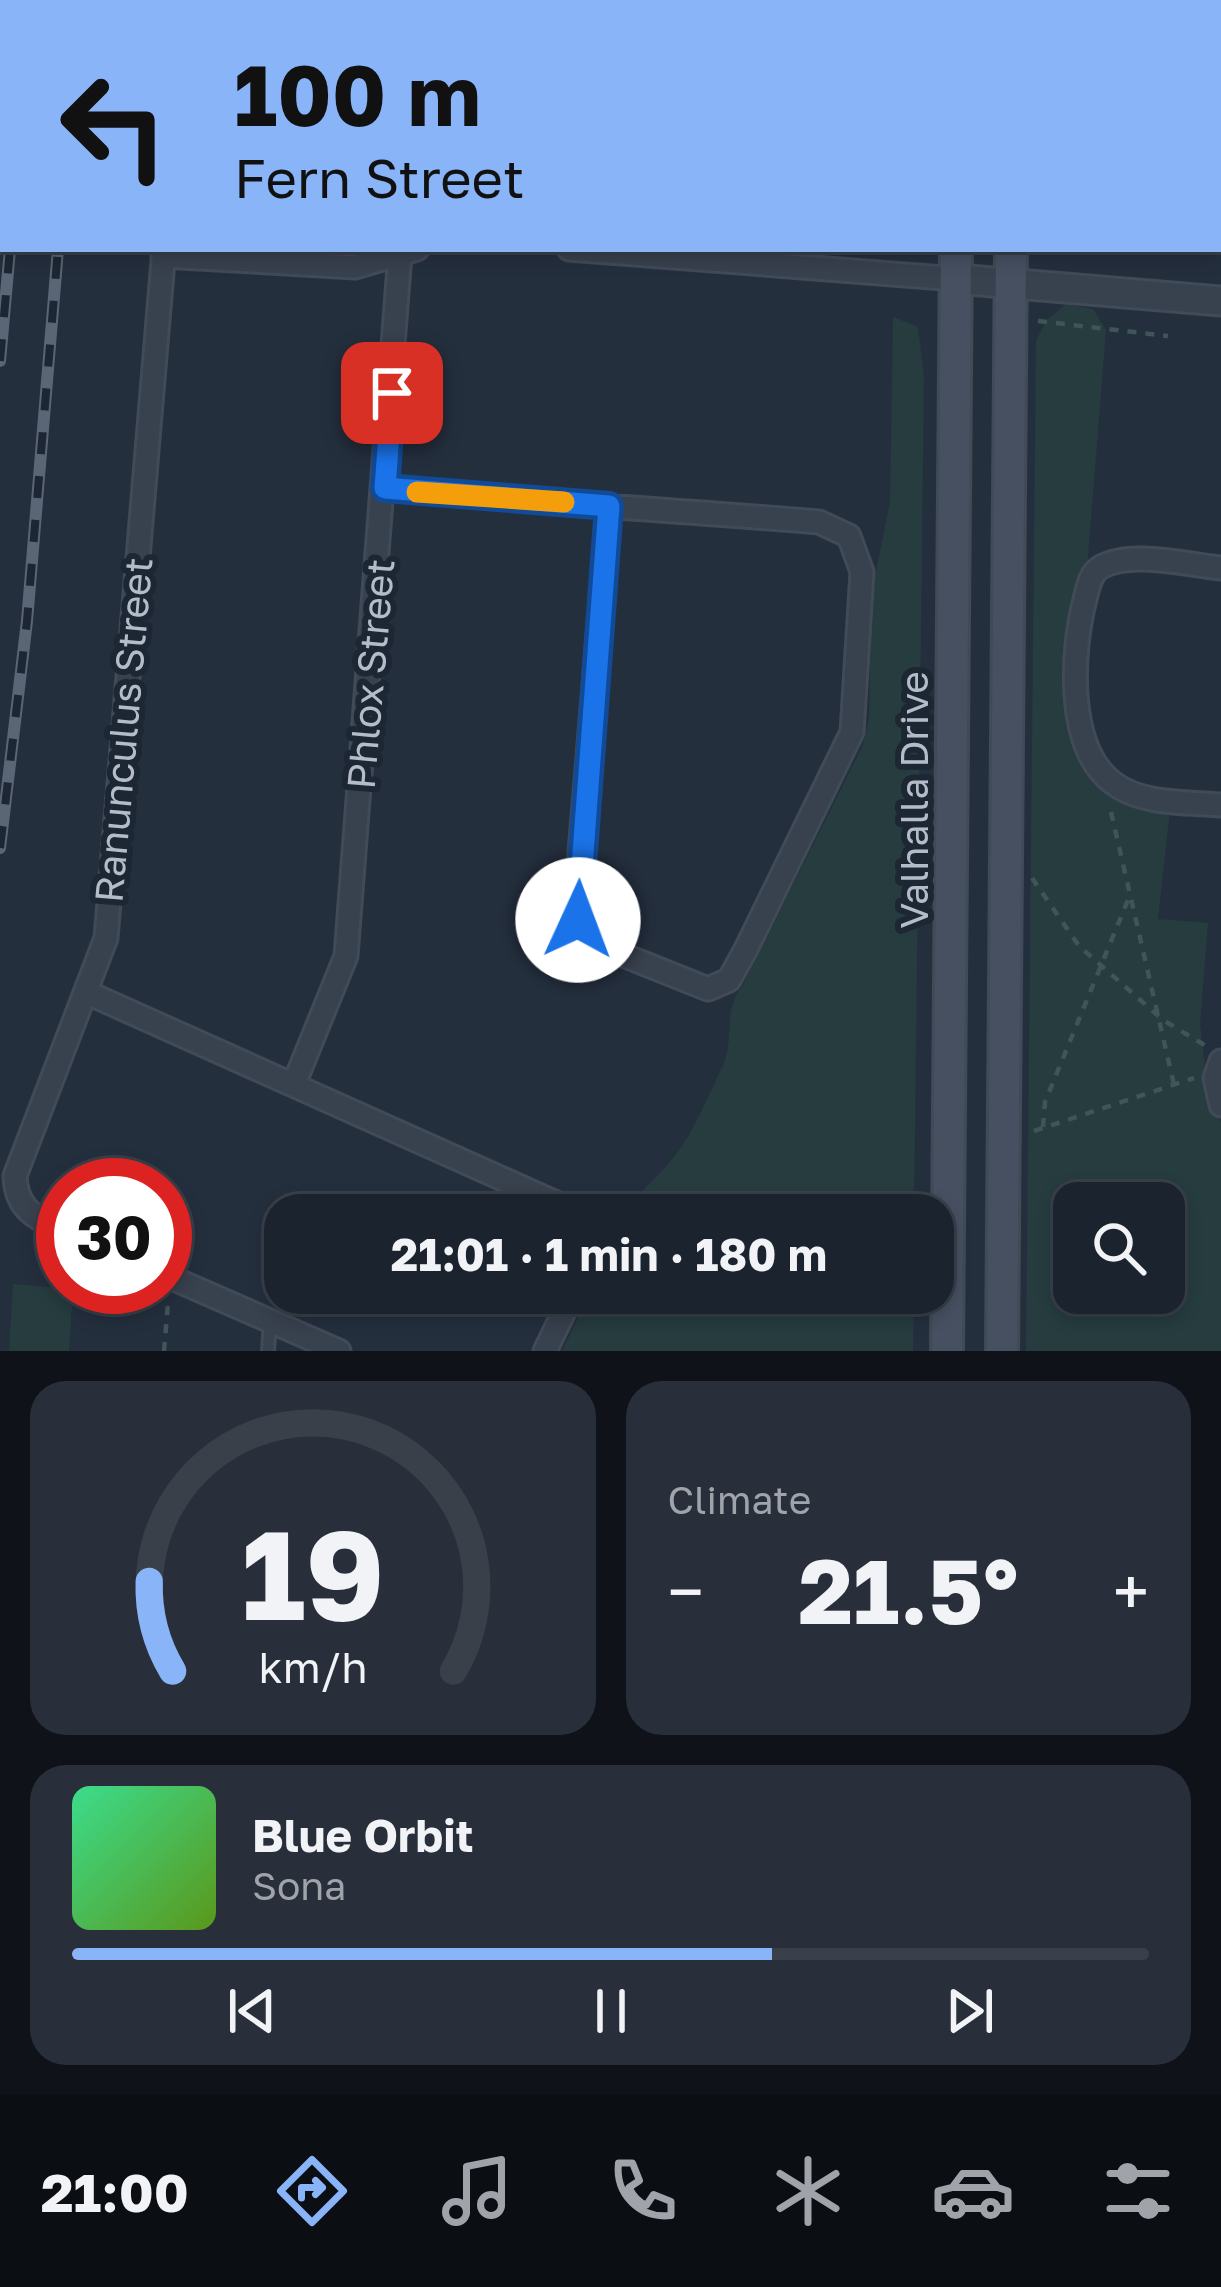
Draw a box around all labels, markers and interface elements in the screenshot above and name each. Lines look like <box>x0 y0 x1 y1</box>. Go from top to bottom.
text: 100 m <box>234 44 481 144</box>
icon: left <box>36 48 192 204</box>
text: Fern Street <box>234 145 525 210</box>
pin <box>341 342 443 444</box>
icon: arrive <box>359 360 425 426</box>
street label: Ranunculus Street <box>84 555 162 905</box>
street label: Phlox Street <box>337 557 403 791</box>
street label: Valhalla Drive <box>890 671 937 929</box>
position arrow <box>515 857 641 983</box>
speed limit sign: 30 <box>36 1158 192 1314</box>
map controls <box>1053 1182 1185 1314</box>
button: search <box>1053 1182 1185 1314</box>
text: 21:01 · 1 min · 180 m <box>391 1227 827 1281</box>
text: Climate <box>668 1476 811 1523</box>
text: 19 <box>241 1498 385 1647</box>
text: 21.5° <box>798 1536 1018 1644</box>
text: − <box>668 1551 704 1631</box>
text: + <box>1113 1551 1149 1631</box>
text: km/h <box>258 1641 367 1692</box>
text: Blue Orbit <box>252 1808 474 1862</box>
text: Sona <box>252 1862 346 1909</box>
icon: previous <box>219 1978 285 2044</box>
icon: pause <box>578 1978 644 2044</box>
icon: next <box>937 1978 1003 2044</box>
icon: directions <box>270 2149 354 2233</box>
icon: music <box>435 2149 519 2233</box>
icon: phone <box>601 2149 685 2233</box>
icon: climate <box>766 2149 850 2233</box>
icon: car <box>931 2149 1015 2233</box>
icon: filters <box>1096 2149 1180 2233</box>
text: 21:00 <box>41 2159 189 2224</box>

